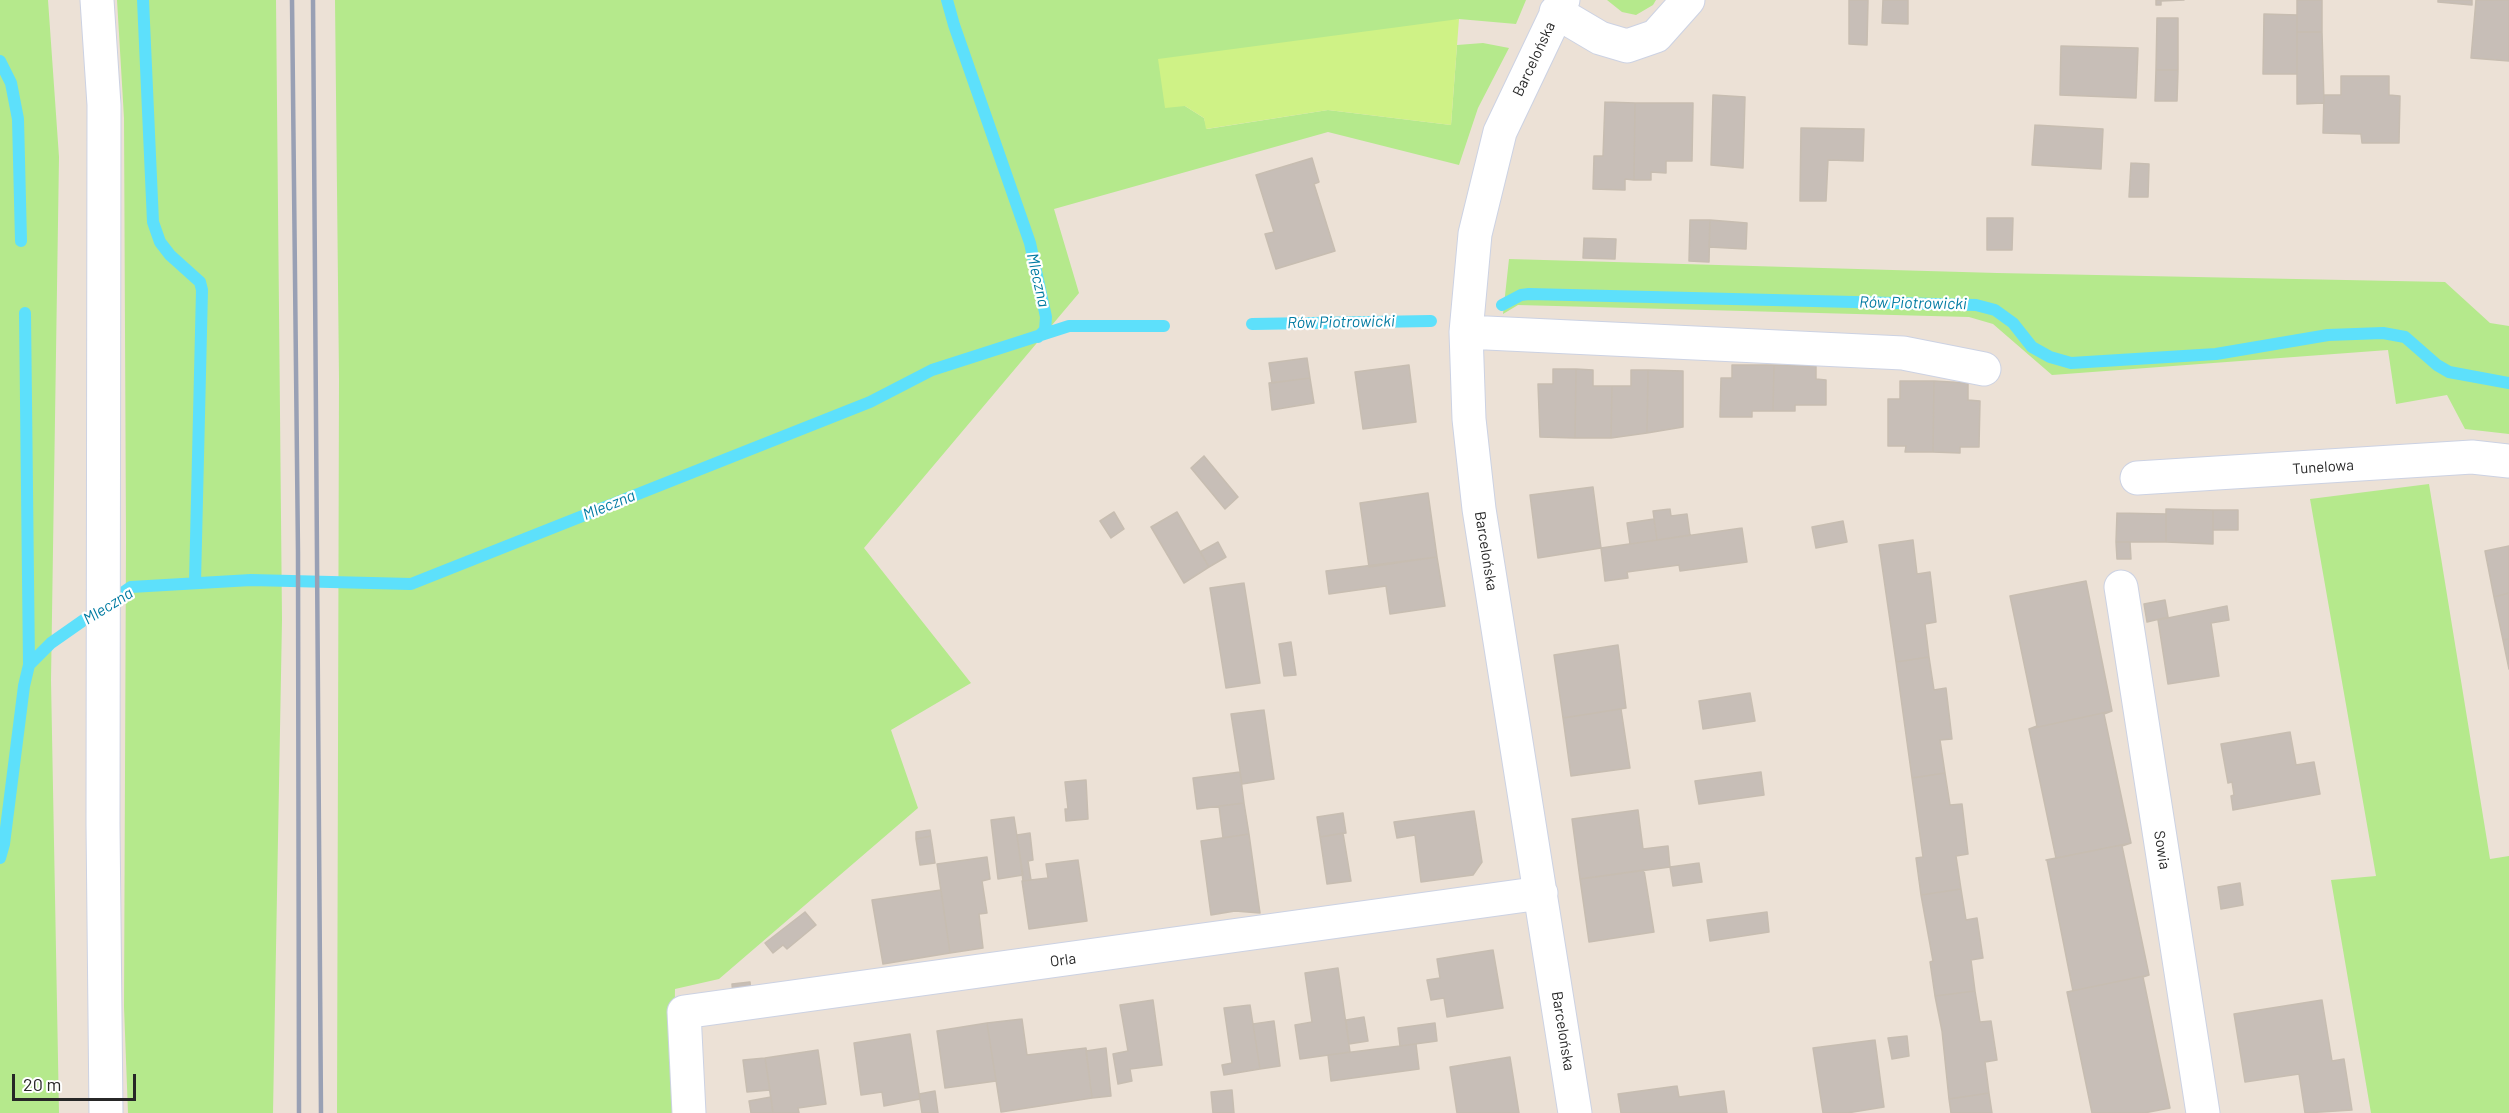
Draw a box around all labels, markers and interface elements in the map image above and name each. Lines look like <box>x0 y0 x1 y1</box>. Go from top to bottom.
street label: Barcelońska <box>1509 19 1559 99</box>
water label: Mleczna <box>1022 251 1054 309</box>
water label: Rów Piotrowicki <box>1859 292 1967 314</box>
water label: Rów Piotrowicki <box>1287 311 1395 333</box>
street label: Tunelowa <box>2292 456 2354 478</box>
water label: Mleczna <box>580 486 638 524</box>
street label: Barcelońska <box>1471 510 1501 592</box>
water label: Mleczna <box>80 583 136 629</box>
street label: Sowia <box>2150 829 2174 871</box>
street label: Orla <box>1049 949 1077 971</box>
street label: Barcelońska <box>1548 990 1578 1072</box>
scale bar <box>15 1062 140 1100</box>
text: 20 m <box>23 1073 61 1095</box>

